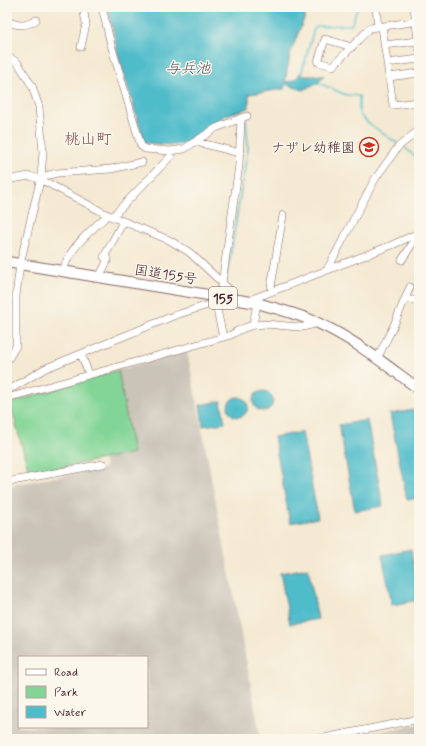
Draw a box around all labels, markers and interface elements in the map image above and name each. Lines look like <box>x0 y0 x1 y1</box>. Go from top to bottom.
water label: 与兵池 <box>165 59 211 79</box>
district label: 桃山町 <box>64 129 112 150</box>
school or university icon: ナザレ幼稚園 <box>358 136 380 158</box>
place label: ナザレ幼稚園 <box>271 139 355 157</box>
street label: 国道155号 <box>133 261 199 289</box>
road number: 155 <box>209 287 237 309</box>
legend <box>18 656 148 728</box>
text: Road <box>54 665 78 681</box>
text: Park <box>54 685 78 701</box>
text: Water <box>54 705 86 721</box>

